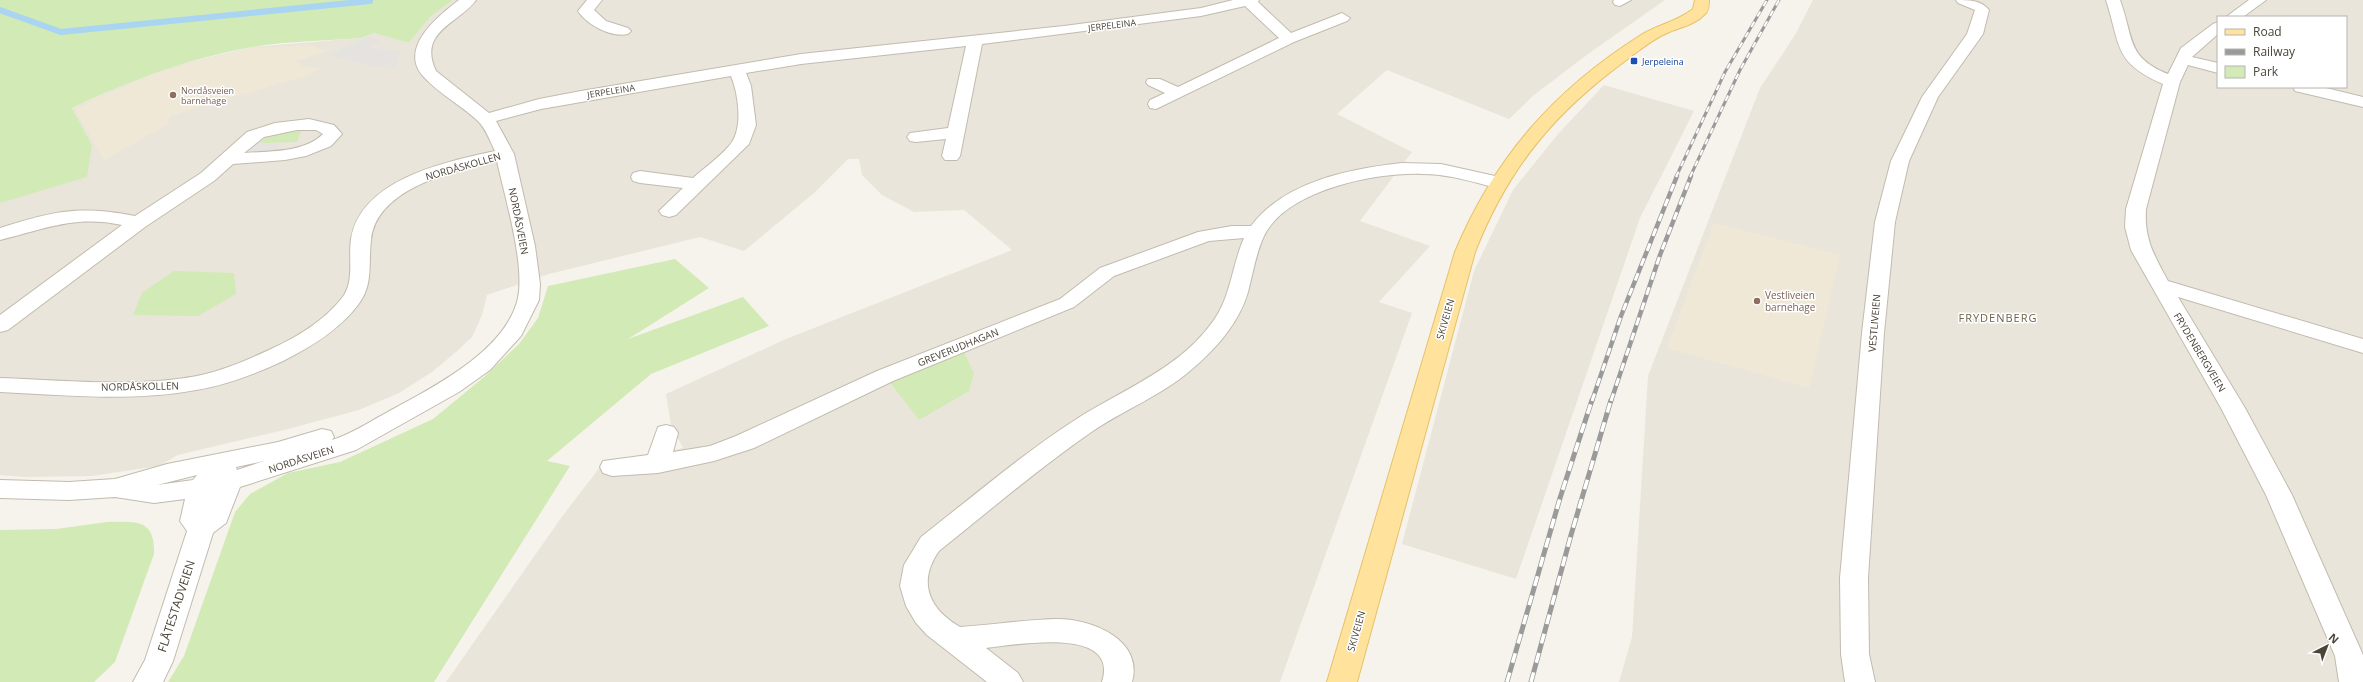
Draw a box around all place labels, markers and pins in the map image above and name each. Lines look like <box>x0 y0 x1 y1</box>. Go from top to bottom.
place label: Jerpeleina <box>1641 55 1684 68</box>
marker: Jerpeleina <box>1629 56 1639 66</box>
place label: Nordåsveien barnehage <box>181 84 234 107</box>
marker: Nordåsveien barnehage <box>168 90 178 100</box>
place label: Vestliveien barnehage <box>1765 288 1816 314</box>
marker: Vestliveien barnehage <box>1752 296 1762 306</box>

